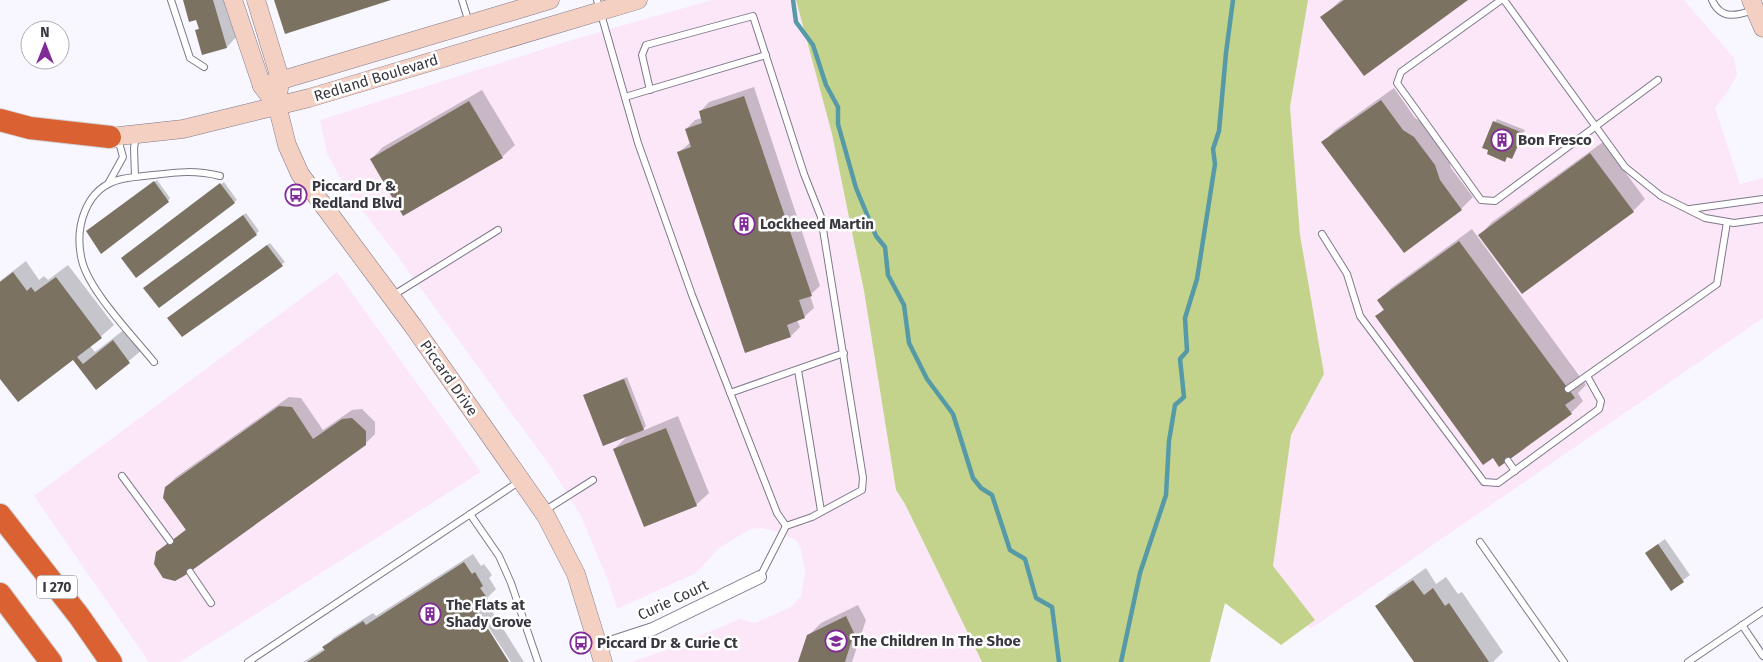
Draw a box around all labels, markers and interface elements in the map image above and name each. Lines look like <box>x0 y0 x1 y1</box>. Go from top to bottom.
north arrow <box>20 20 70 70</box>
text: N <box>40 24 50 41</box>
street label: Redland Boulevard <box>312 51 440 105</box>
building icon: Bon Fresco <box>1490 128 1514 152</box>
place label: Bon Fresco <box>1518 131 1592 149</box>
place label: Piccard Dr & Redland Blvd <box>312 177 402 212</box>
bus stop icon: Piccard Dr & Redland Blvd <box>284 183 308 207</box>
building icon: Lockheed Martin <box>732 212 756 236</box>
place label: Lockheed Martin <box>760 215 874 233</box>
street label: Piccard Drive <box>416 337 482 419</box>
road number: I 270 <box>37 576 77 598</box>
street label: Curie Court <box>635 576 712 624</box>
place label: The Flats at Shady Grove <box>446 596 532 631</box>
building icon: The Flats at Shady Grove <box>418 602 442 626</box>
school or university icon: The Children In The Shoe <box>824 629 848 653</box>
bus stop icon: Piccard Dr & Curie Ct <box>569 631 593 655</box>
place label: The Children In The Shoe <box>852 632 1021 650</box>
place label: Piccard Dr & Curie Ct <box>597 634 738 652</box>

